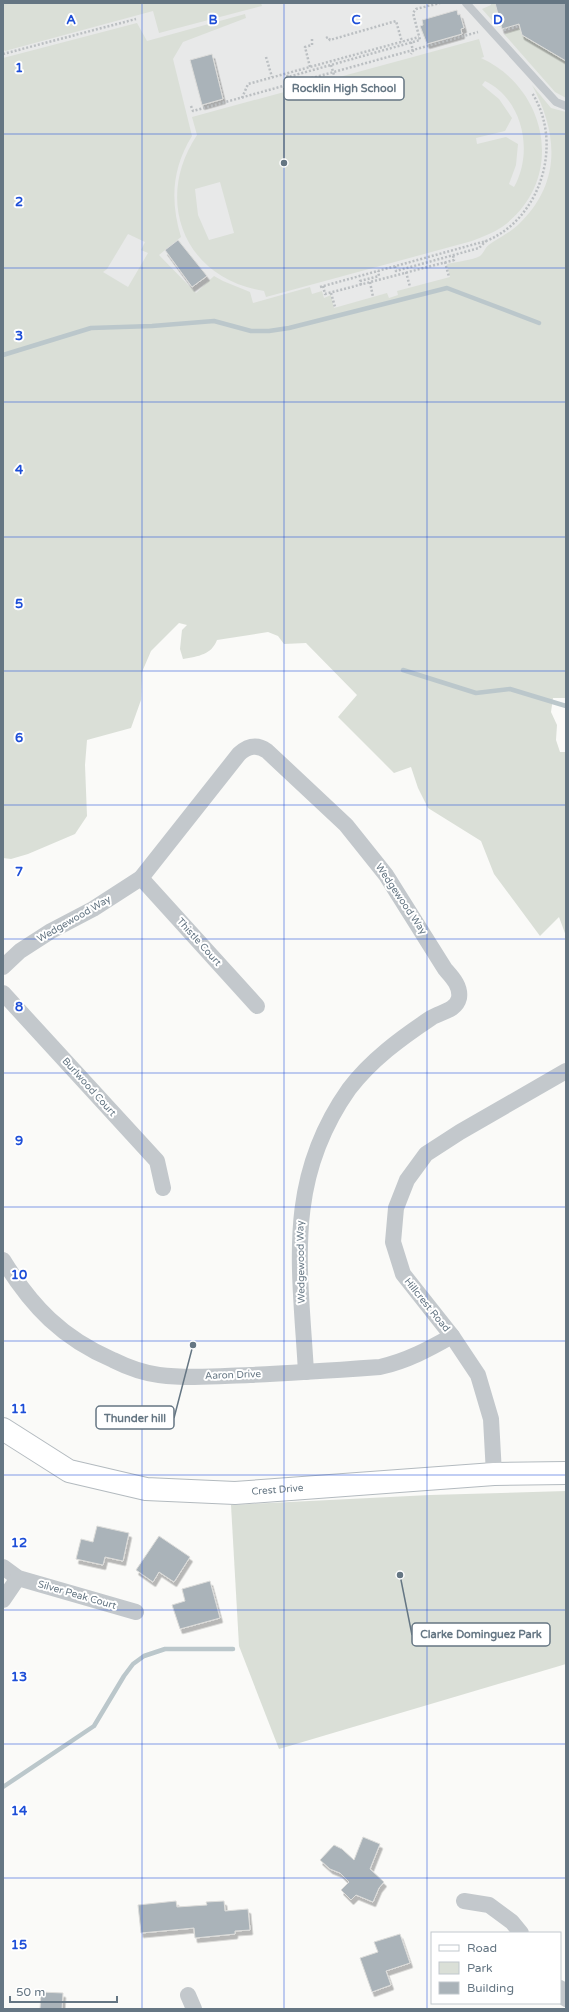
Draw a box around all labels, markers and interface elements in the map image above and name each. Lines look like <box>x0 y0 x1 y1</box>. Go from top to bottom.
text: A <box>66 12 76 28</box>
text: B <box>208 12 218 28</box>
text: C <box>351 12 361 28</box>
text: D <box>493 12 503 28</box>
text: 1 <box>15 60 23 76</box>
callout: Rocklin High School <box>284 77 404 100</box>
text: Rocklin High School <box>292 82 396 96</box>
text: 2 <box>15 194 23 210</box>
text: 3 <box>15 328 23 344</box>
text: 4 <box>15 462 24 478</box>
text: 5 <box>15 596 23 612</box>
text: 6 <box>15 730 23 746</box>
street label: Wedgewood Way <box>373 861 430 937</box>
text: 7 <box>15 864 23 880</box>
street label: Wedgewood Way <box>35 893 114 945</box>
street label: Thistle Court <box>174 915 224 969</box>
text: 8 <box>15 999 23 1015</box>
street label: Burlwood Court <box>60 1055 119 1119</box>
text: 9 <box>15 1133 23 1149</box>
street label: Wedgewood Way <box>294 1220 308 1304</box>
text: 10 <box>11 1267 27 1283</box>
street label: Hillcrest Road <box>402 1276 452 1334</box>
street label: Aaron Drive <box>205 1368 262 1382</box>
text: 11 <box>11 1401 27 1417</box>
callout: Thunder hill <box>96 1406 174 1429</box>
text: Thunder hill <box>103 1412 166 1425</box>
street label: Crest Drive <box>251 1482 304 1498</box>
text: 12 <box>11 1535 27 1551</box>
street label: Silver Peak Court <box>36 1578 118 1612</box>
callout: Clarke Dominguez Park <box>412 1623 550 1646</box>
text: Clarke Dominguez Park <box>420 1628 542 1642</box>
text: 13 <box>11 1669 27 1685</box>
text: 14 <box>11 1803 28 1819</box>
legend <box>431 1932 561 2004</box>
text: 15 <box>11 1937 27 1953</box>
text: Road <box>467 1941 497 1955</box>
text: Park <box>467 1961 493 1975</box>
scale bar <box>10 1978 117 2004</box>
text: Building <box>467 1981 514 1995</box>
text: 50 m <box>16 1985 45 1999</box>

